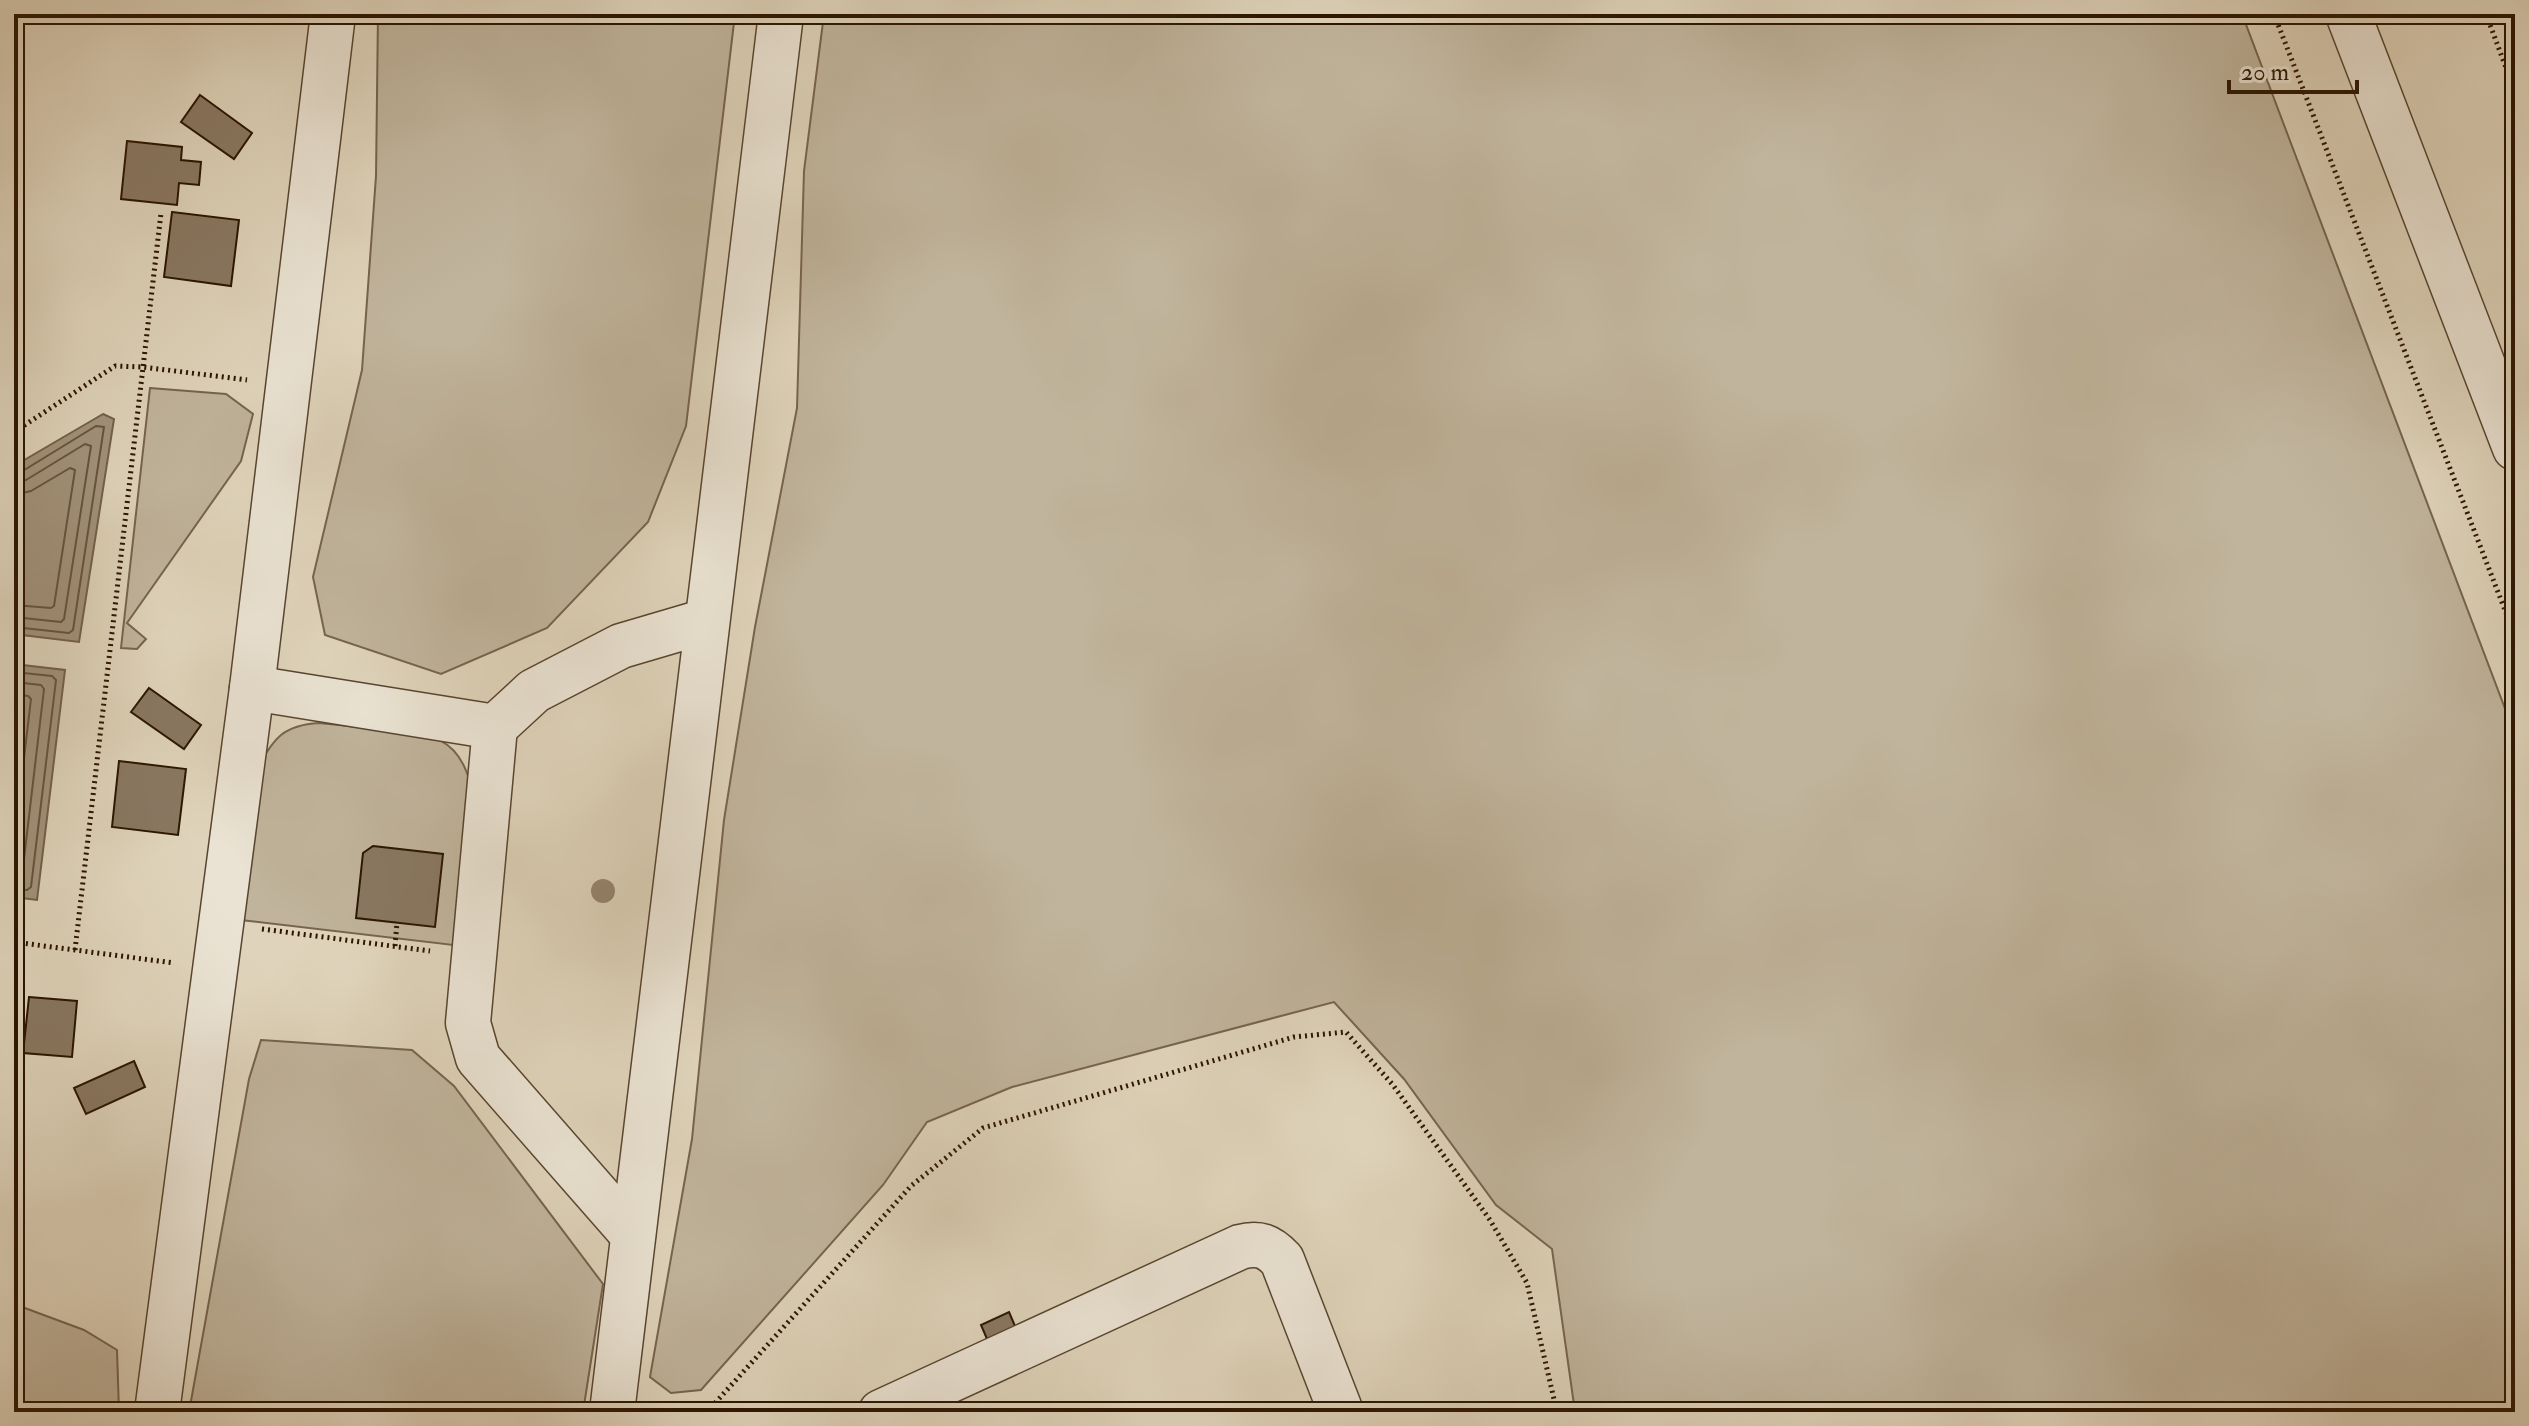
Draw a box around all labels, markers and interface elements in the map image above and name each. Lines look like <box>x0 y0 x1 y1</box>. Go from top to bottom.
scale bar <box>2229 44 2357 94</box>
text: 20 m <box>2241 57 2290 88</box>

